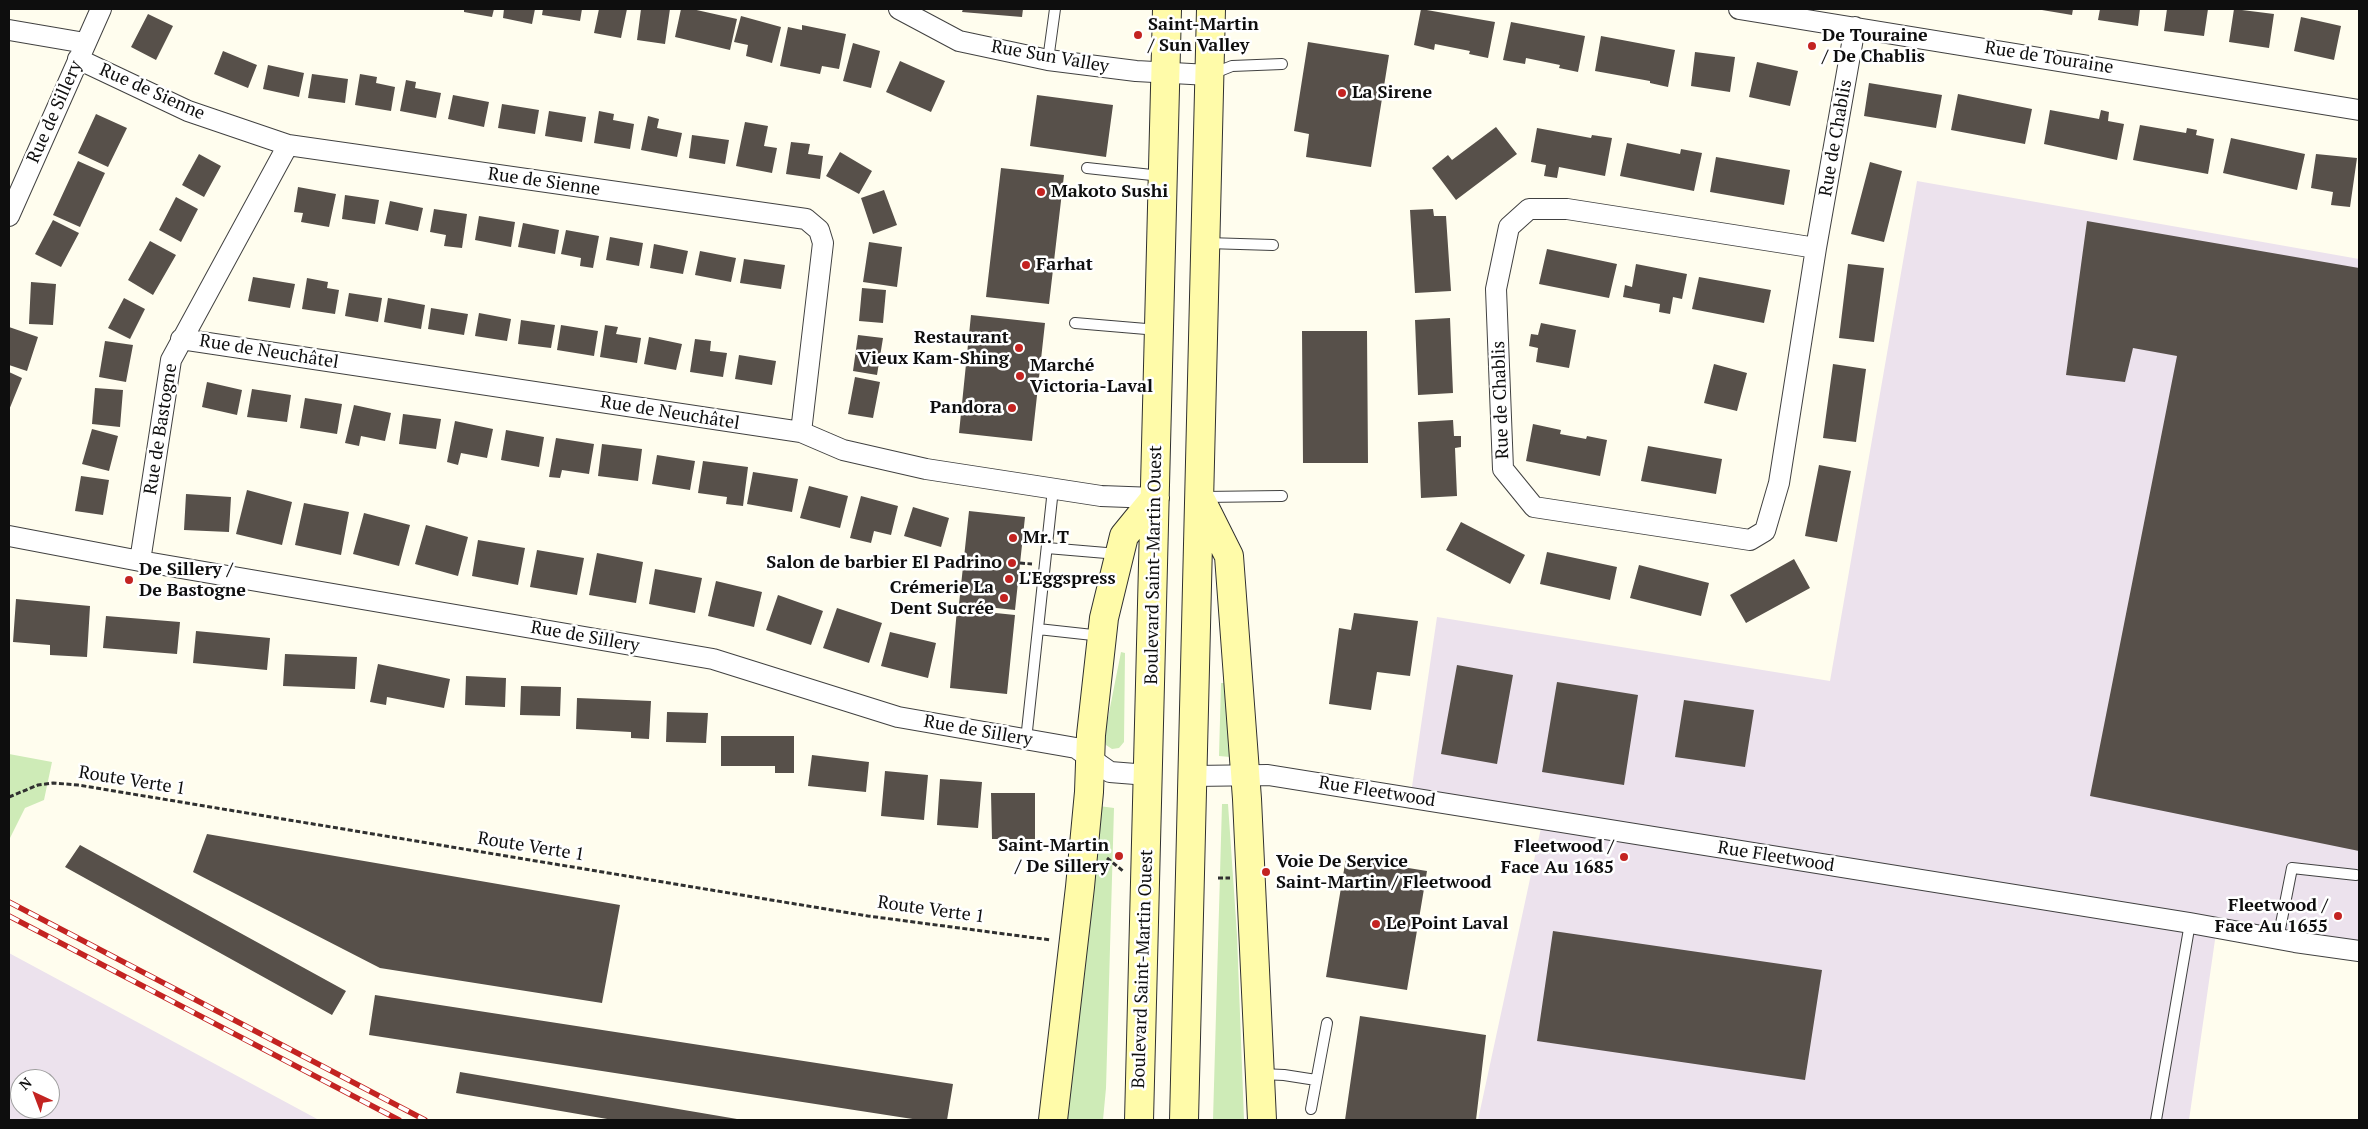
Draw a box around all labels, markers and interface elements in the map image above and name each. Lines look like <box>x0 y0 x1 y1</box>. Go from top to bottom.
place label: Saint-Martin / Sun Valley <box>1148 14 1259 56</box>
place label: De Touraine / De Chablis <box>1822 25 1928 68</box>
marker: Saint-Martin / Sun Valley <box>1132 29 1144 41</box>
street label: Rue Sun Valley <box>990 36 1110 78</box>
street label: Rue de Touraine <box>1983 37 2115 79</box>
marker: De Touraine / De Chablis <box>1806 40 1818 52</box>
street label: Rue de Sillery <box>23 57 87 167</box>
street label: Rue de Sienne <box>96 59 208 125</box>
street label: Rue de Chablis <box>1815 78 1857 198</box>
place label: La Sirene <box>1352 82 1432 104</box>
marker: La Sirene <box>1336 87 1348 99</box>
street label: Rue de Sienne <box>486 163 602 201</box>
place label: Makoto Sushi <box>1051 181 1168 203</box>
marker: Makoto Sushi <box>1035 186 1047 198</box>
place label: Farhat <box>1036 254 1093 276</box>
marker: Farhat <box>1020 259 1032 271</box>
place label: Restaurant Vieux Kam-Shing <box>858 327 1009 369</box>
street label: Rue de Neuchâtel <box>198 330 340 374</box>
street label: Rue de Chablis <box>1488 340 1514 460</box>
marker: Restaurant Vieux Kam-Shing <box>1013 342 1025 354</box>
place label: Marché Victoria-Laval <box>1030 355 1153 398</box>
street label: Rue de Bastogne <box>140 362 182 496</box>
marker: Marché Victoria-Laval <box>1014 370 1026 382</box>
street label: Rue de Neuchâtel <box>599 391 741 435</box>
place label: Pandora <box>930 397 1002 419</box>
marker: Pandora <box>1006 402 1018 414</box>
street label: Boulevard Saint-Martin Ouest <box>1141 445 1167 685</box>
place label: Mr. T <box>1023 527 1069 549</box>
marker: Mr. T <box>1007 532 1019 544</box>
place label: Salon de barbier El Padrino <box>766 552 1002 574</box>
marker: Salon de barbier El Padrino <box>1006 557 1018 569</box>
place label: De Sillery / De Bastogne <box>139 559 246 602</box>
place label: L'Eggspress <box>1019 568 1116 590</box>
marker: L'Eggspress <box>1003 573 1015 585</box>
marker: De Sillery / De Bastogne <box>123 574 135 586</box>
place label: Crémerie La Dent Sucrée <box>890 577 994 620</box>
marker: Crémerie La Dent Sucrée <box>998 592 1010 604</box>
street label: Rue de Sillery <box>529 617 641 657</box>
street label: Rue de Sillery <box>922 711 1034 751</box>
street label: Route Verte 1 <box>77 762 187 800</box>
street label: Rue Fleetwood <box>1317 772 1437 812</box>
street label: Route Verte 1 <box>476 828 586 866</box>
place label: Saint-Martin / De Sillery <box>998 835 1109 878</box>
place label: Fleetwood / Face Au 1685 <box>1501 836 1614 879</box>
street label: Rue Fleetwood <box>1716 837 1836 877</box>
street label: Boulevard Saint-Martin Ouest <box>1128 849 1158 1089</box>
marker: Saint-Martin / De Sillery <box>1113 850 1125 862</box>
place label: Voie De Service Saint-Martin / Fleetwood <box>1276 851 1492 894</box>
marker: Fleetwood / Face Au 1685 <box>1618 851 1630 863</box>
marker: Voie De Service Saint-Martin / Fleetwood <box>1260 866 1272 878</box>
street label: Route Verte 1 <box>876 892 986 928</box>
place label: Fleetwood / Face Au 1655 <box>2215 895 2328 938</box>
marker: Fleetwood / Face Au 1655 <box>2332 910 2344 922</box>
place label: Le Point Laval <box>1386 913 1509 935</box>
marker: Le Point Laval <box>1370 918 1382 930</box>
north arrow <box>10 1069 60 1119</box>
text: N <box>15 1073 35 1094</box>

